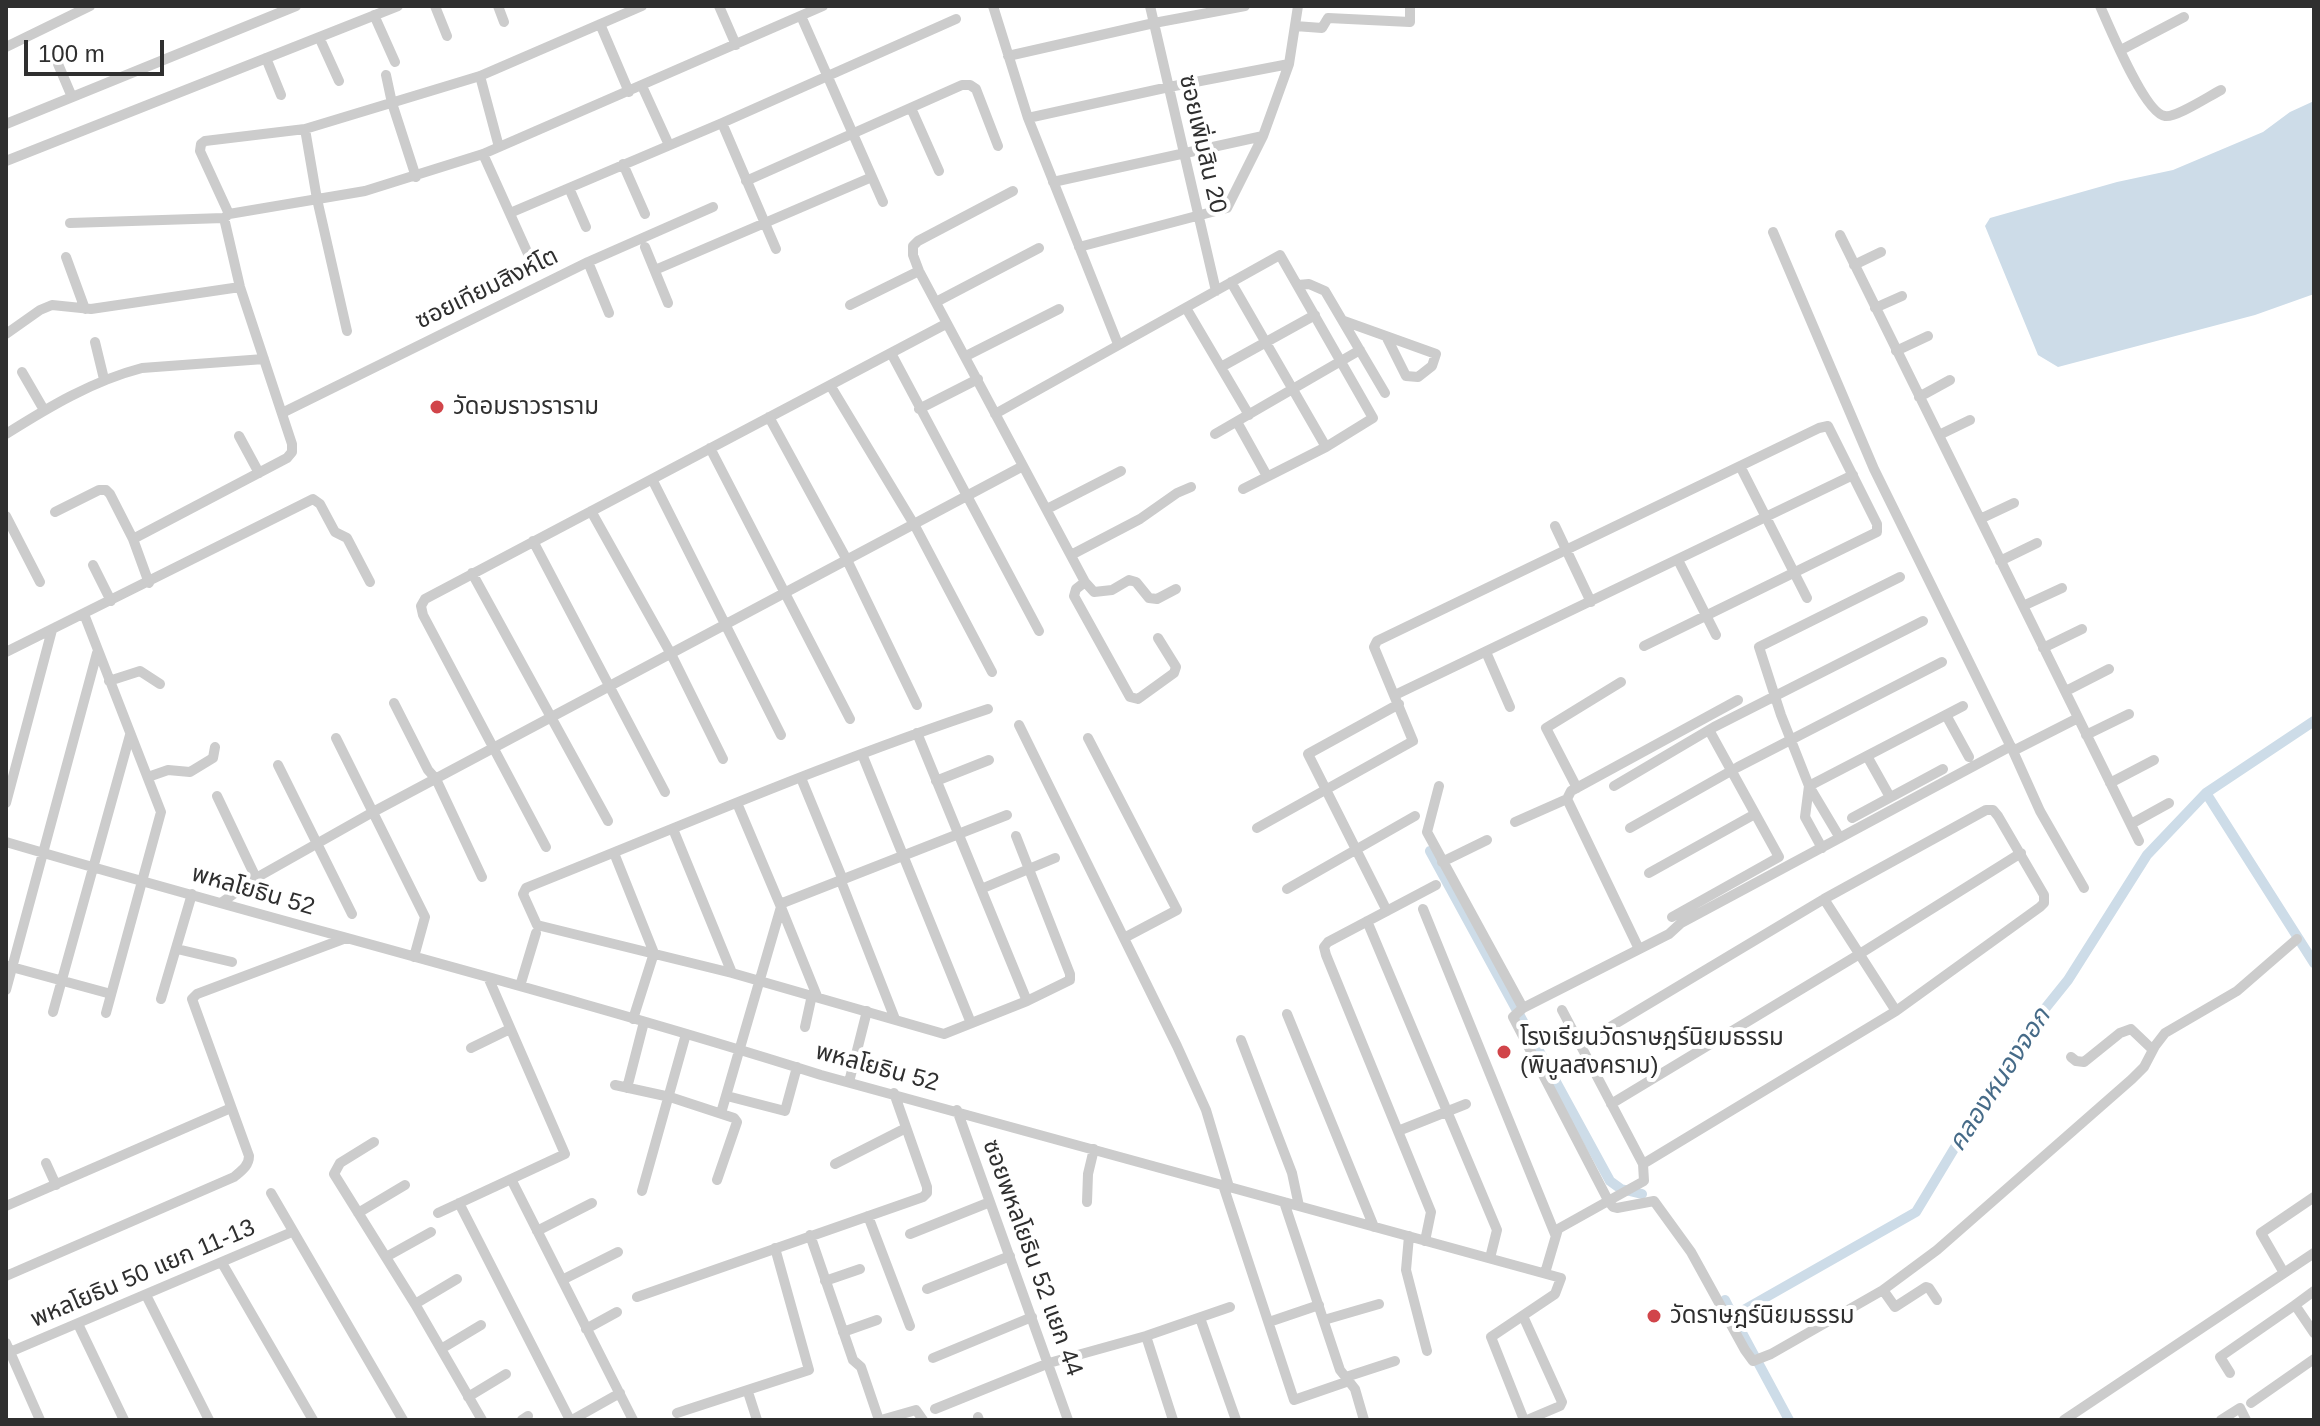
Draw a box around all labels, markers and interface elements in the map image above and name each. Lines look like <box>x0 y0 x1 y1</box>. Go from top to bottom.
scale bar <box>28 24 168 74</box>
text: 100 m <box>38 40 105 67</box>
street label: ซอยเพิ่มสิน 20 <box>1172 72 1232 216</box>
street label: ซอยเทียมสิงห์โต <box>411 242 563 336</box>
place label: วัดอมราวราราม <box>453 393 599 421</box>
marker: วัดอมราวราราม <box>428 398 446 416</box>
street label: พหลโยธิน 52 <box>188 860 318 922</box>
water label: คลองหนองจอก <box>1942 1003 2058 1157</box>
place label: โรงเรียนวัดราษฎร์นิยมธรรม (พิบูลสงคราม) <box>1520 1024 1784 1080</box>
street label: พหลโยธิน 52 <box>812 1038 942 1098</box>
marker: โรงเรียนวัดราษฎร์นิยมธรรม (พิบูลสงคราม) <box>1495 1043 1513 1061</box>
street label: ซอยพหลโยธิน 52 แยก 44 <box>976 1136 1088 1380</box>
street label: พหลโยธิน 50 แยก 11-13 <box>26 1214 260 1334</box>
place label: วัดราษฎร์นิยมธรรม <box>1670 1302 1855 1330</box>
marker: วัดราษฎร์นิยมธรรม <box>1645 1307 1663 1325</box>

